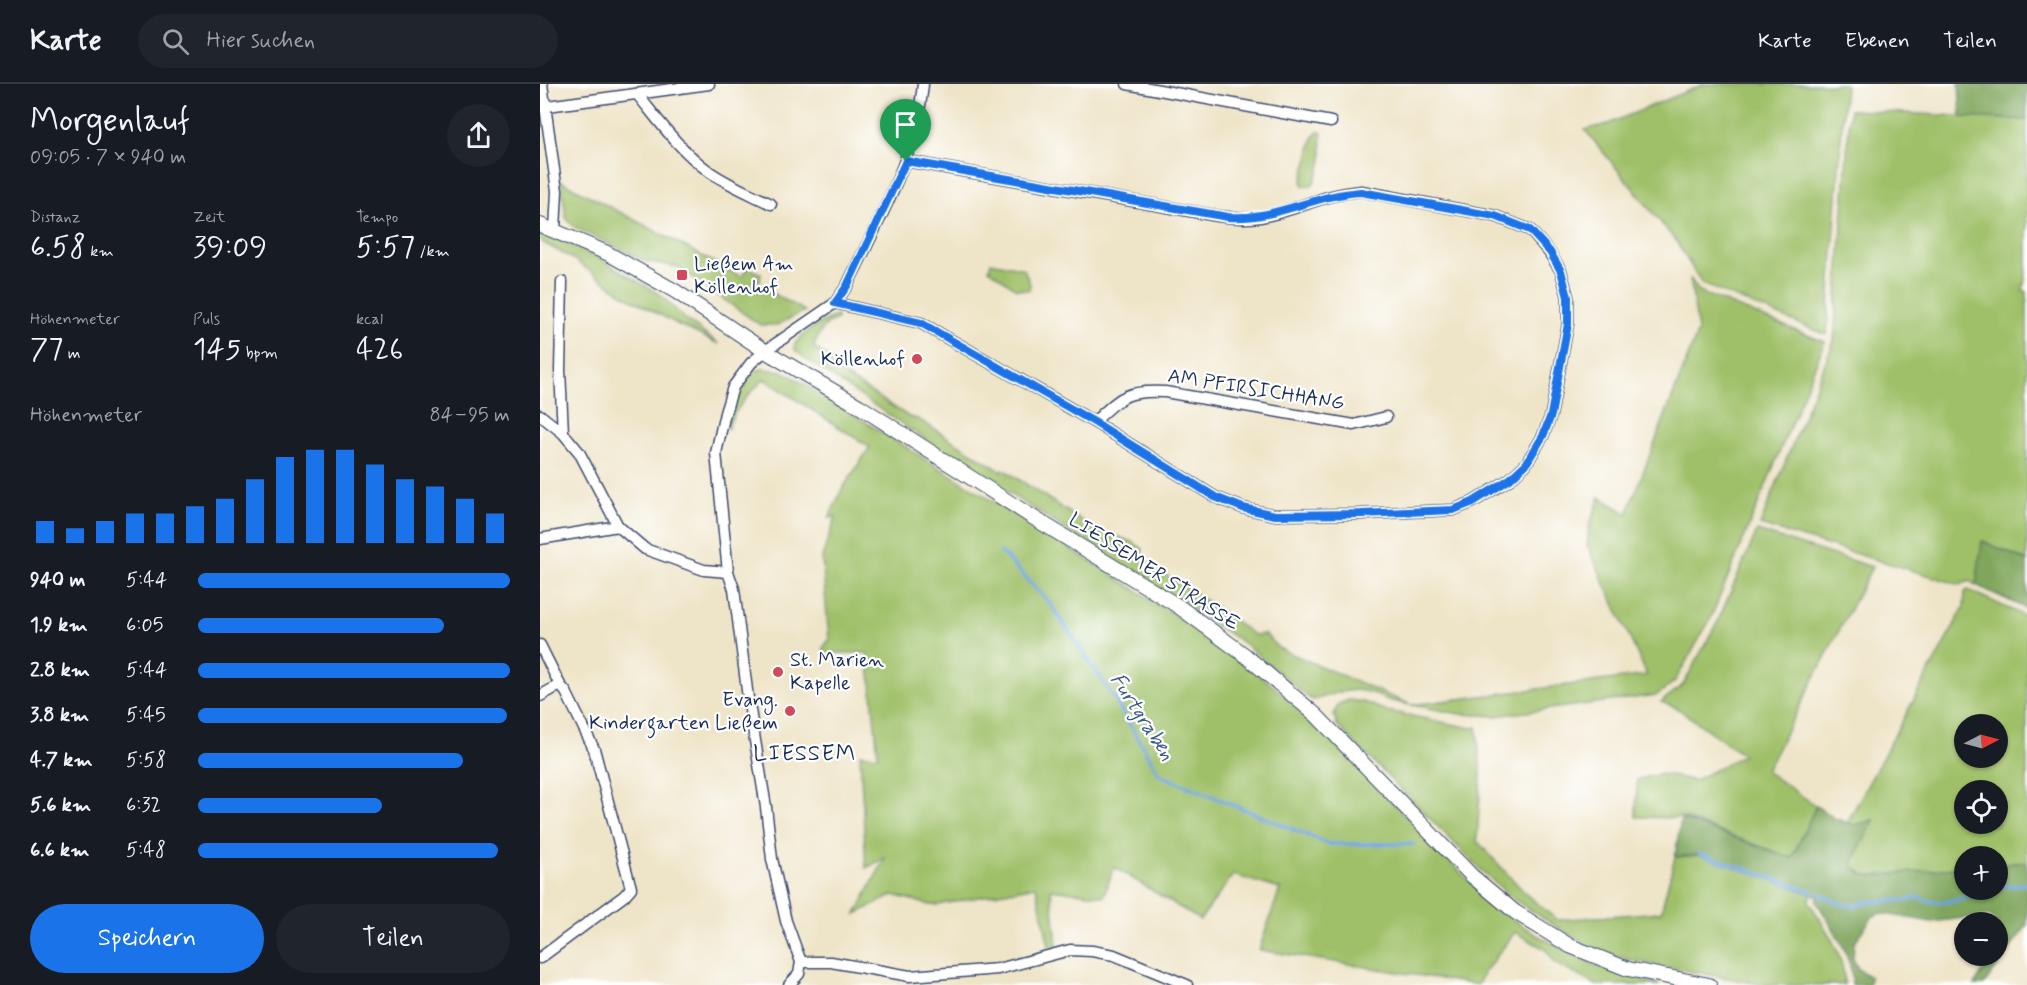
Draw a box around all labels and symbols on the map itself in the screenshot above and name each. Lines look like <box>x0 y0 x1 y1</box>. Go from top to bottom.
pin <box>880 99 931 161</box>
place label: Ließem Am Köllenhof <box>694 251 794 301</box>
marker: Ließem Am Köllenhof <box>675 268 689 282</box>
place label: Köllenhof <box>821 346 905 373</box>
marker: Köllenhof <box>910 352 924 366</box>
street label: AM PFIRSICHHANG <box>1166 363 1346 417</box>
street label: LIESSEMER STRASSE <box>1063 507 1245 637</box>
place label: St. Marien Kapelle <box>790 647 884 697</box>
marker: St. Marien Kapelle <box>771 665 785 679</box>
water label: Furtgraben <box>1103 668 1181 766</box>
place label: Evang. Kindergarten Ließem <box>589 687 778 739</box>
marker: Evang. Kindergarten Ließem <box>783 704 797 718</box>
north arrow <box>1954 714 2008 768</box>
district label: LIESSEM <box>753 740 857 768</box>

